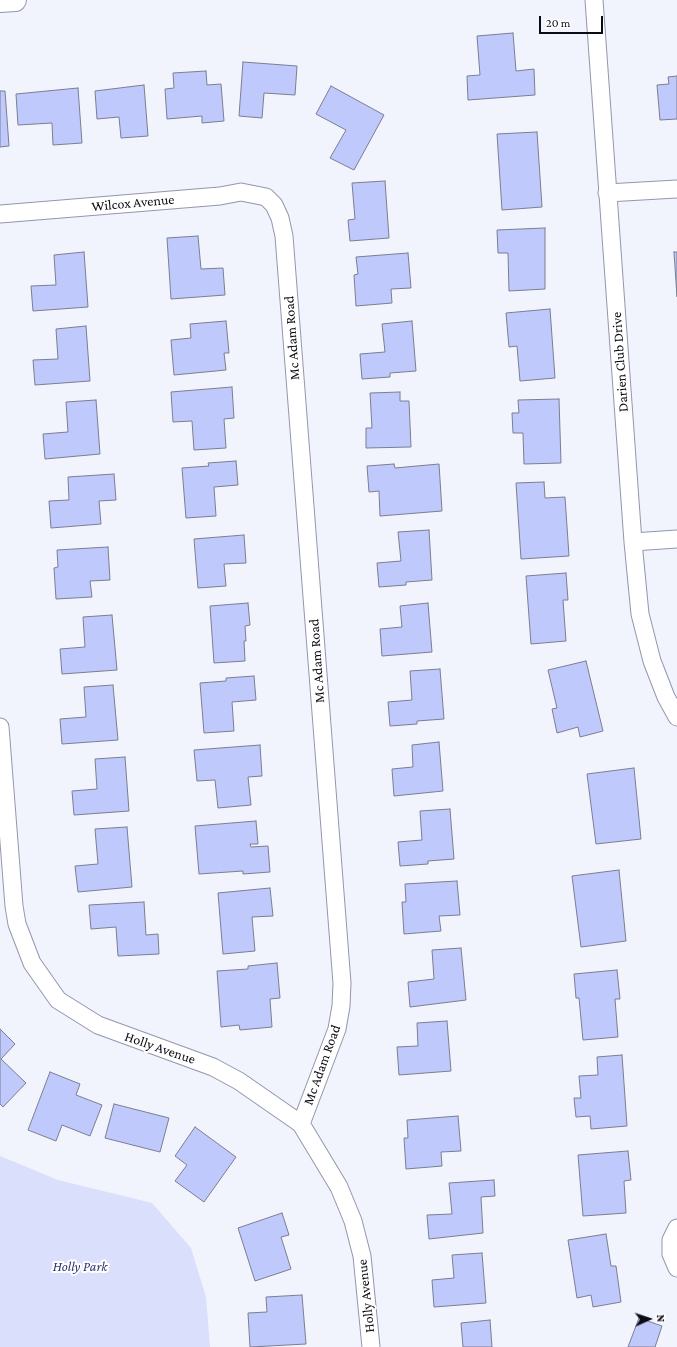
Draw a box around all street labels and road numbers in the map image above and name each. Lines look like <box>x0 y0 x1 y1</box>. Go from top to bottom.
street label: Wilcox Avenue <box>91 191 175 215</box>
street label: Mc Adam Road <box>281 295 303 381</box>
street label: Darien Club Drive <box>608 311 632 413</box>
street label: Mc Adam Road <box>306 618 328 704</box>
street label: Mc Adam Road <box>300 1023 344 1107</box>
street label: Holly Avenue <box>122 1028 198 1068</box>
street label: Holly Avenue <box>354 1258 378 1334</box>

